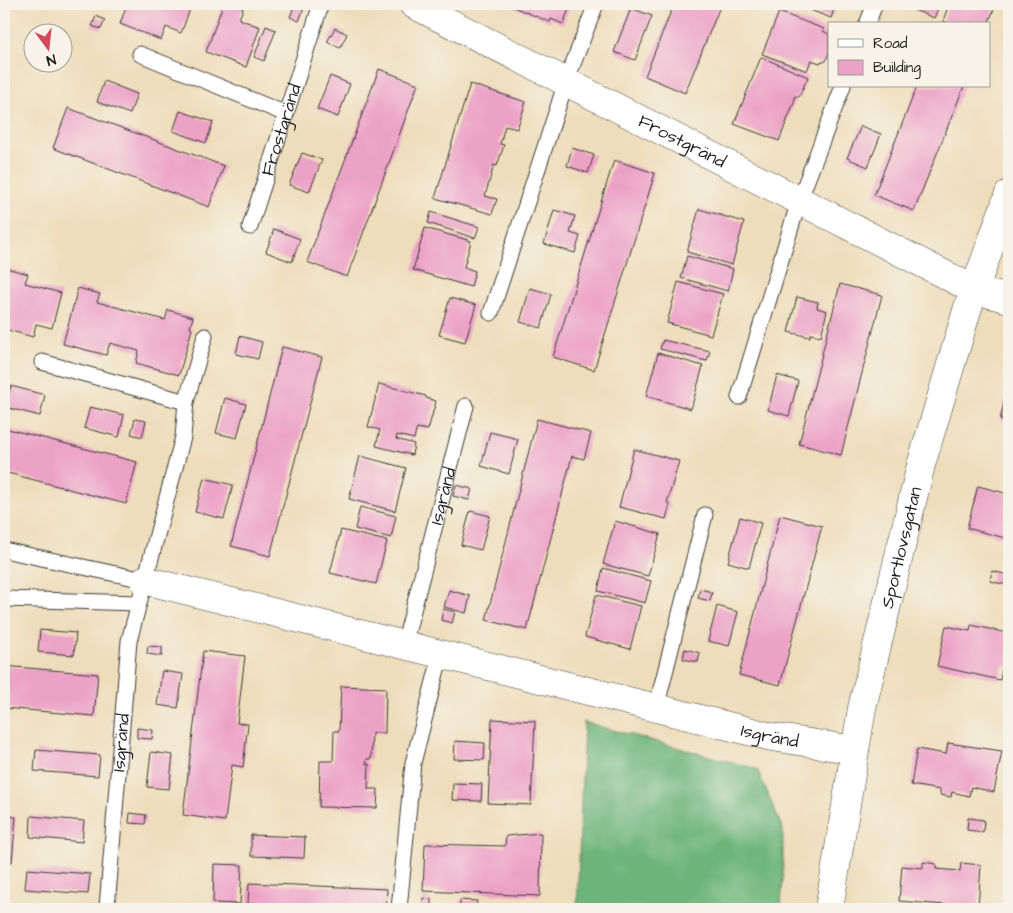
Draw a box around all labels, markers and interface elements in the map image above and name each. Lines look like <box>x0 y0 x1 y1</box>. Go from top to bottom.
north arrow <box>22 22 72 72</box>
legend <box>828 22 990 88</box>
text: Road <box>873 33 908 54</box>
text: N <box>44 49 58 70</box>
text: Building <box>873 57 921 79</box>
street label: Frostgränd <box>255 81 308 179</box>
street label: Frostgränd <box>634 109 730 174</box>
street label: Isgränd <box>424 465 463 527</box>
street label: Sportlovsgatan <box>875 484 928 611</box>
street label: Isgränd <box>106 712 136 773</box>
street label: Isgränd <box>738 718 800 754</box>

